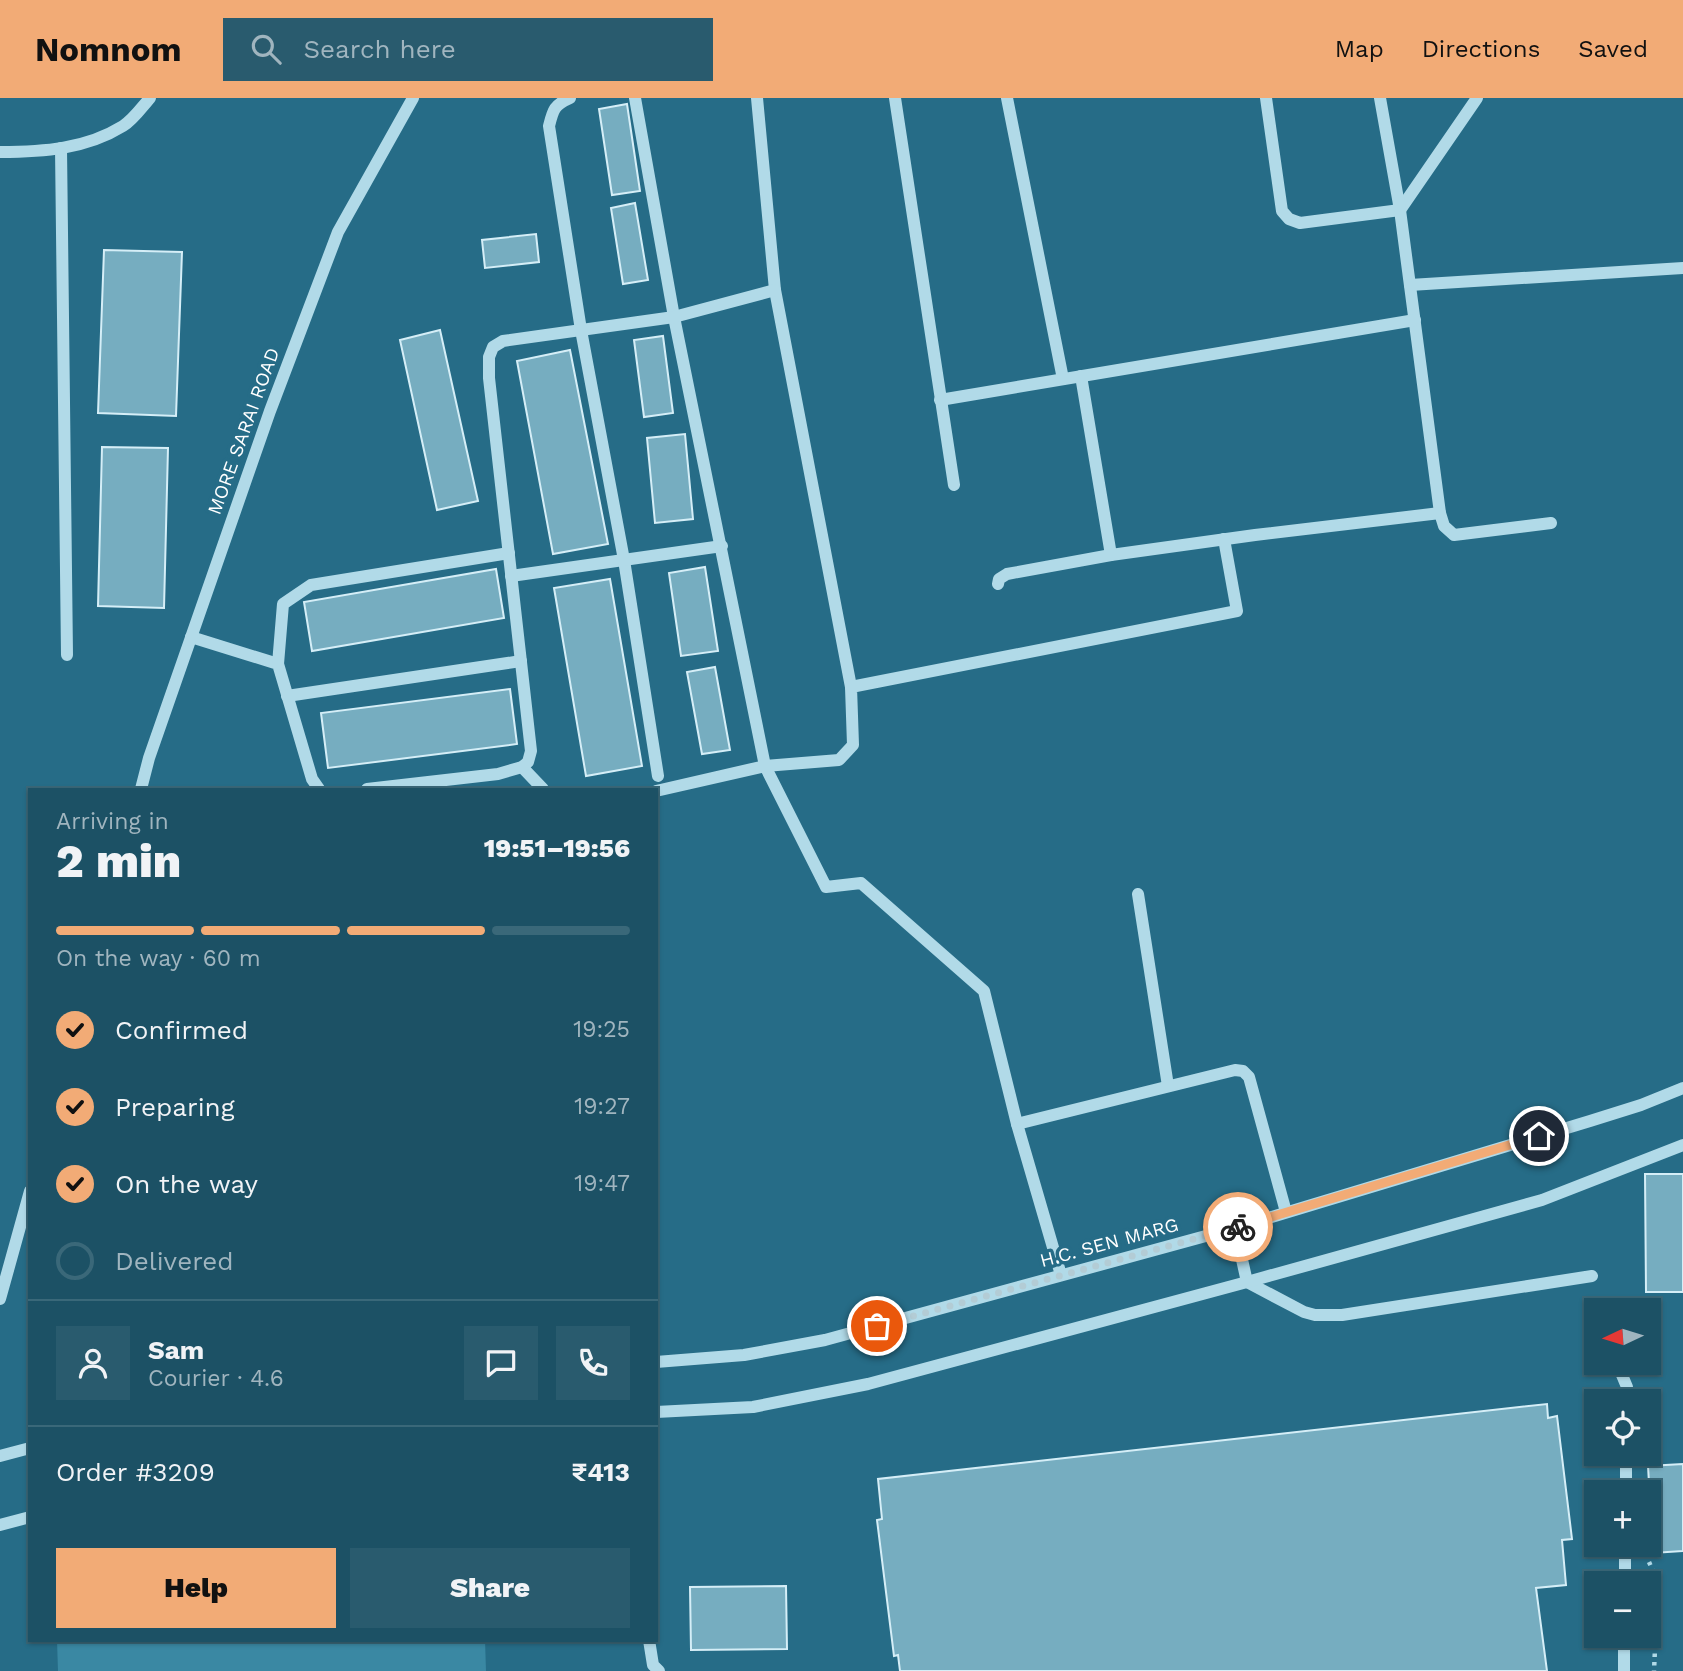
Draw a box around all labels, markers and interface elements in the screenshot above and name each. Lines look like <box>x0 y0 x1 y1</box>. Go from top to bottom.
search box <box>223 18 713 81</box>
text: Nomnom <box>35 30 181 69</box>
icon: search <box>247 30 285 68</box>
text: Search here <box>303 34 456 64</box>
text: Map <box>1335 35 1384 63</box>
text: Directions <box>1422 35 1540 63</box>
text: Saved <box>1578 35 1648 63</box>
street label: MORE SARAI ROAD <box>203 345 284 518</box>
text: Arriving in <box>56 808 169 835</box>
text: 19:51–19:56 <box>484 833 630 863</box>
text: 2 min <box>56 834 181 888</box>
text: On the way · 60 m <box>56 945 261 972</box>
icon: check <box>56 1011 94 1049</box>
text: Confirmed <box>115 1015 248 1045</box>
text: 19:25 <box>573 1016 630 1043</box>
icon: check <box>56 1088 94 1126</box>
text: Preparing <box>115 1092 235 1122</box>
text: 19:27 <box>574 1093 630 1120</box>
pin <box>1509 1106 1569 1166</box>
icon: home <box>1520 1117 1558 1155</box>
icon: check <box>56 1165 94 1203</box>
text: On the way <box>115 1169 258 1199</box>
text: 19:47 <box>574 1170 630 1197</box>
courier <box>1203 1192 1273 1262</box>
icon: bike <box>1219 1208 1257 1246</box>
street label: H.C. SEN MARG <box>1037 1213 1181 1272</box>
text: Delivered <box>115 1246 234 1276</box>
pin <box>847 1296 907 1356</box>
north arrow <box>1584 1298 1661 1376</box>
map controls <box>1584 1298 1661 1648</box>
icon: bag <box>858 1307 896 1345</box>
button: person <box>56 1326 130 1400</box>
button: chat <box>464 1326 538 1400</box>
button: phone <box>556 1326 630 1400</box>
text: Sam <box>148 1335 204 1365</box>
text: Courier · 4.6 <box>148 1365 284 1392</box>
button: locate <box>1584 1389 1661 1466</box>
text: Order #3209 <box>56 1457 215 1487</box>
text: ₹413 <box>572 1457 630 1487</box>
button: + <box>1584 1480 1661 1557</box>
button: Help <box>56 1548 336 1628</box>
button: Share <box>350 1548 630 1628</box>
button: − <box>1584 1571 1661 1648</box>

